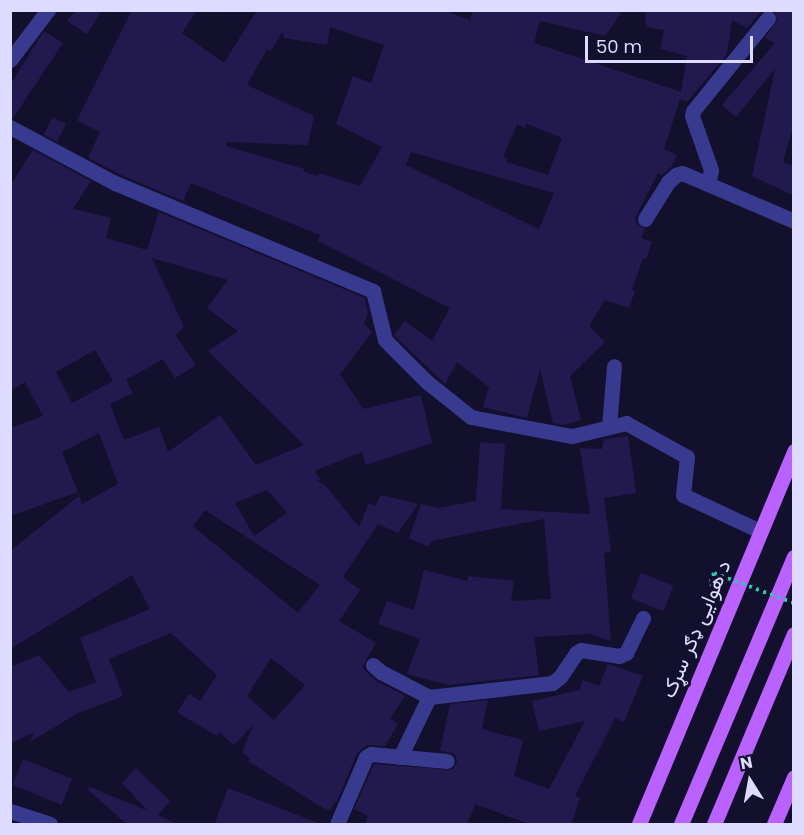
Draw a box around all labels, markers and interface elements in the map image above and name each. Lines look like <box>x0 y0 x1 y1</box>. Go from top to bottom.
scale bar <box>588 24 756 62</box>
text: 50 m <box>596 34 642 59</box>
street label: د هوایی ډګر سړک <box>656 556 736 702</box>
text: N <box>738 750 755 775</box>
north arrow <box>720 751 780 811</box>

